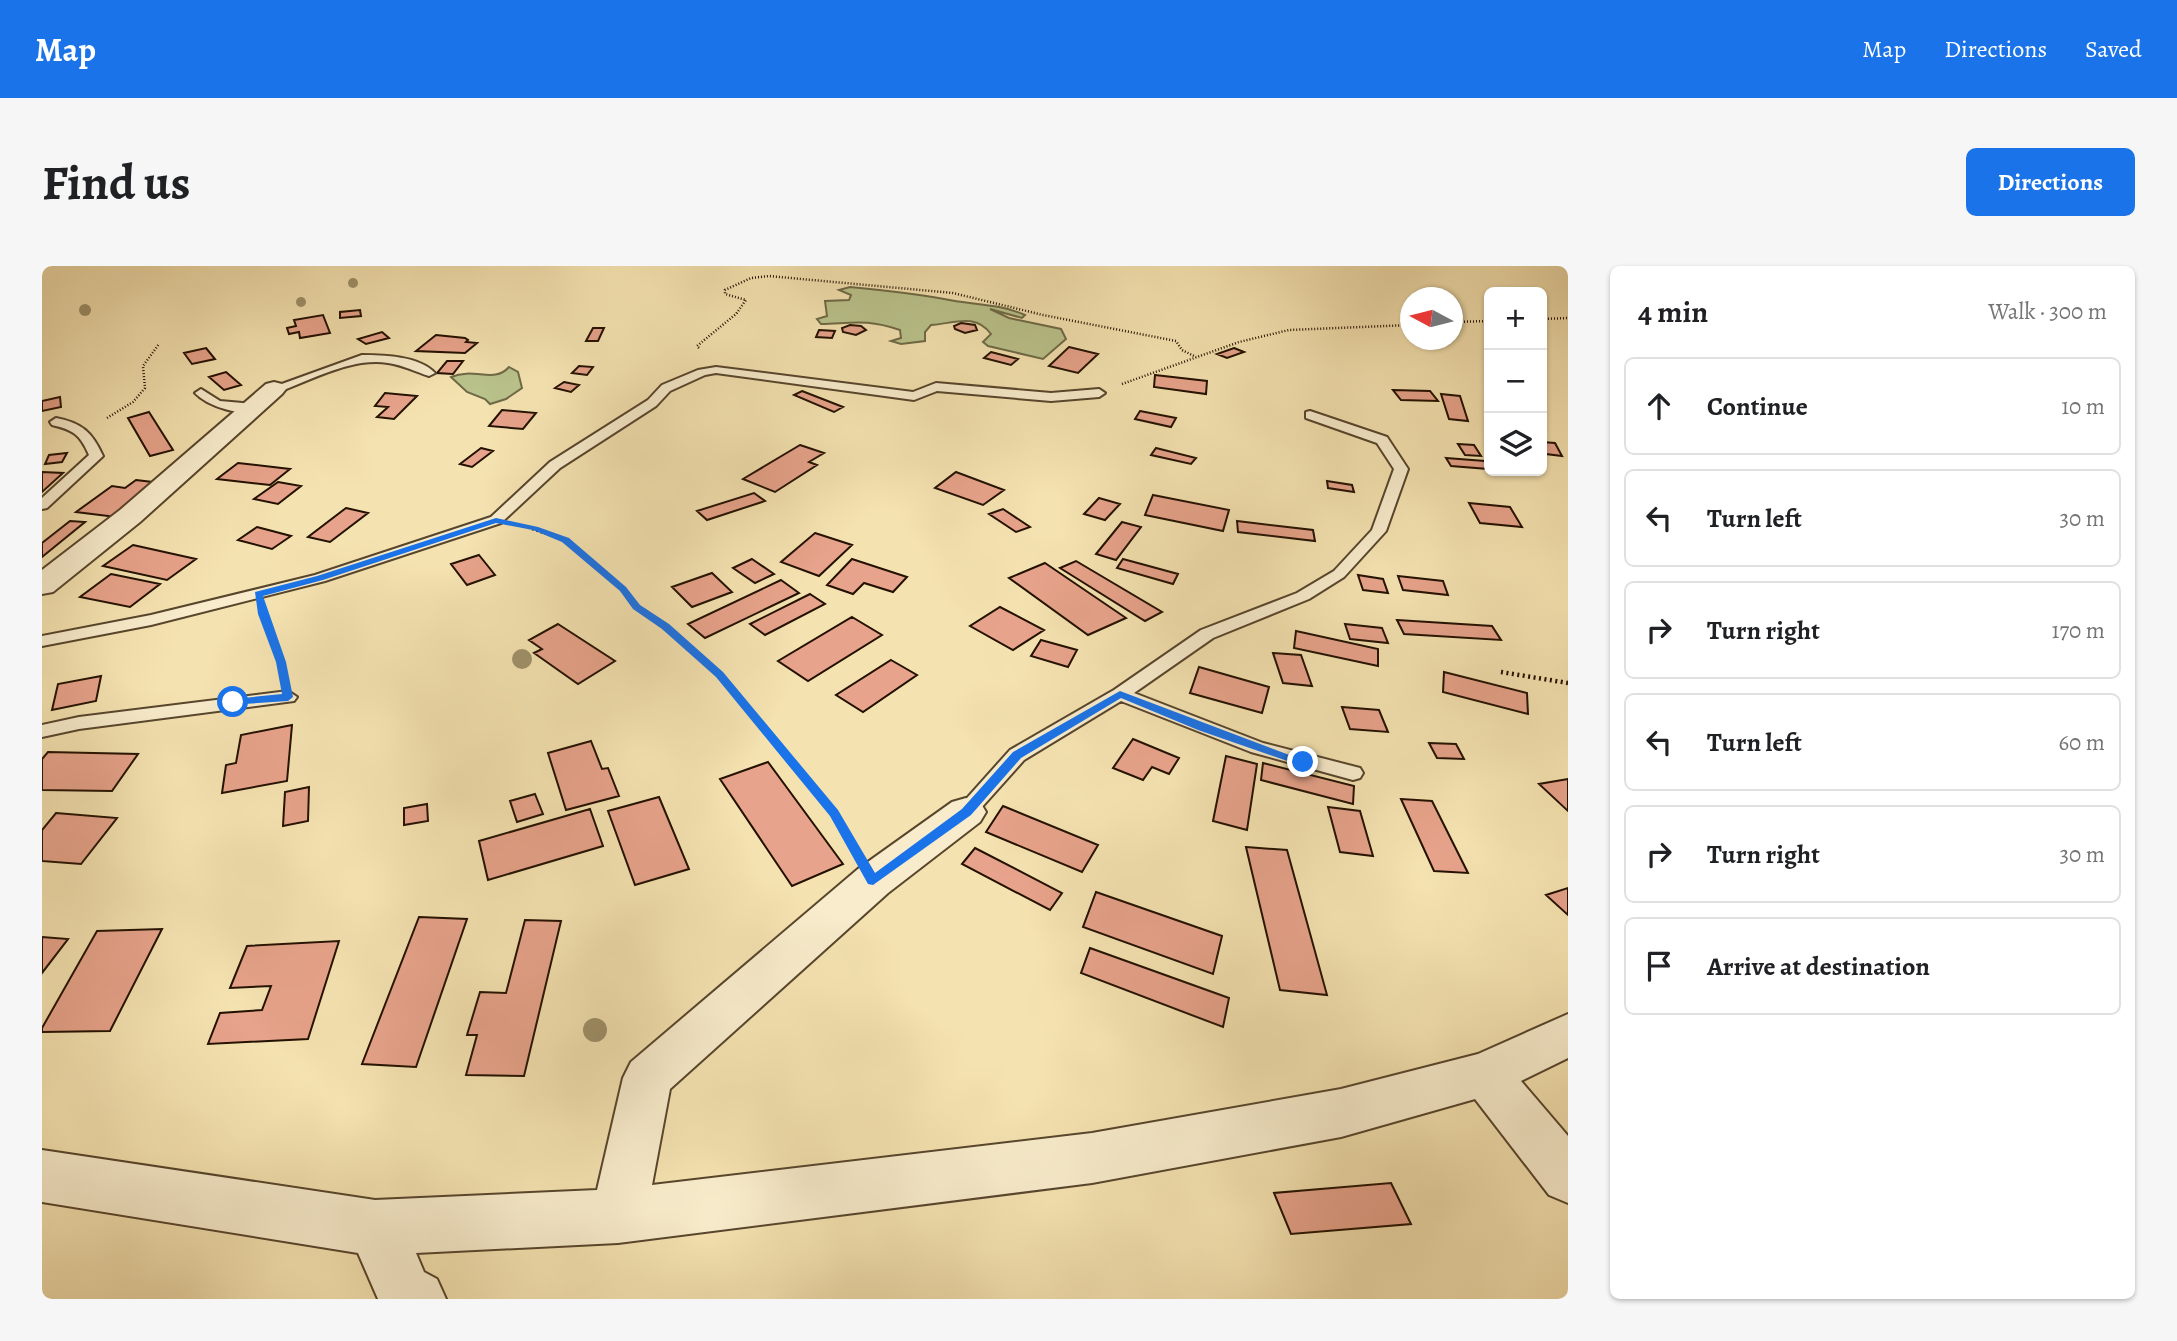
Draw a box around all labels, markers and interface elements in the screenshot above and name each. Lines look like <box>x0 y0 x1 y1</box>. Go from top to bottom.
text: Map <box>35 27 96 72</box>
text: Map <box>1862 33 1906 65</box>
text: Directions <box>1944 33 2047 65</box>
text: Saved <box>2085 33 2142 65</box>
button: Directions <box>1966 148 2135 216</box>
text: Find us <box>42 149 190 216</box>
north arrow <box>1400 287 1463 350</box>
map controls <box>1484 287 1547 476</box>
button: + <box>1484 287 1547 350</box>
text: 4 min <box>1638 292 1708 332</box>
text: Walk · 300 m <box>1988 296 2107 327</box>
button: − <box>1484 350 1547 413</box>
icon: ahead <box>1640 387 1678 425</box>
text: Continue <box>1707 389 1808 424</box>
text: 10 m <box>2061 391 2105 422</box>
button: layers <box>1484 413 1547 476</box>
icon: left <box>1640 499 1678 537</box>
text: Turn left <box>1707 501 1802 536</box>
text: 30 m <box>2059 503 2105 534</box>
icon: right <box>1640 611 1678 649</box>
text: Turn right <box>1707 613 1820 648</box>
text: 170 m <box>2052 615 2105 646</box>
route start <box>217 686 248 717</box>
icon: left <box>1640 723 1678 761</box>
text: Turn left <box>1707 725 1802 760</box>
text: 60 m <box>2058 727 2105 758</box>
route end <box>1287 746 1318 777</box>
icon: right <box>1640 835 1678 873</box>
text: Turn right <box>1707 837 1820 872</box>
text: 30 m <box>2059 839 2105 870</box>
icon: arrive <box>1640 947 1678 985</box>
text: Arrive at destination <box>1707 949 1930 984</box>

